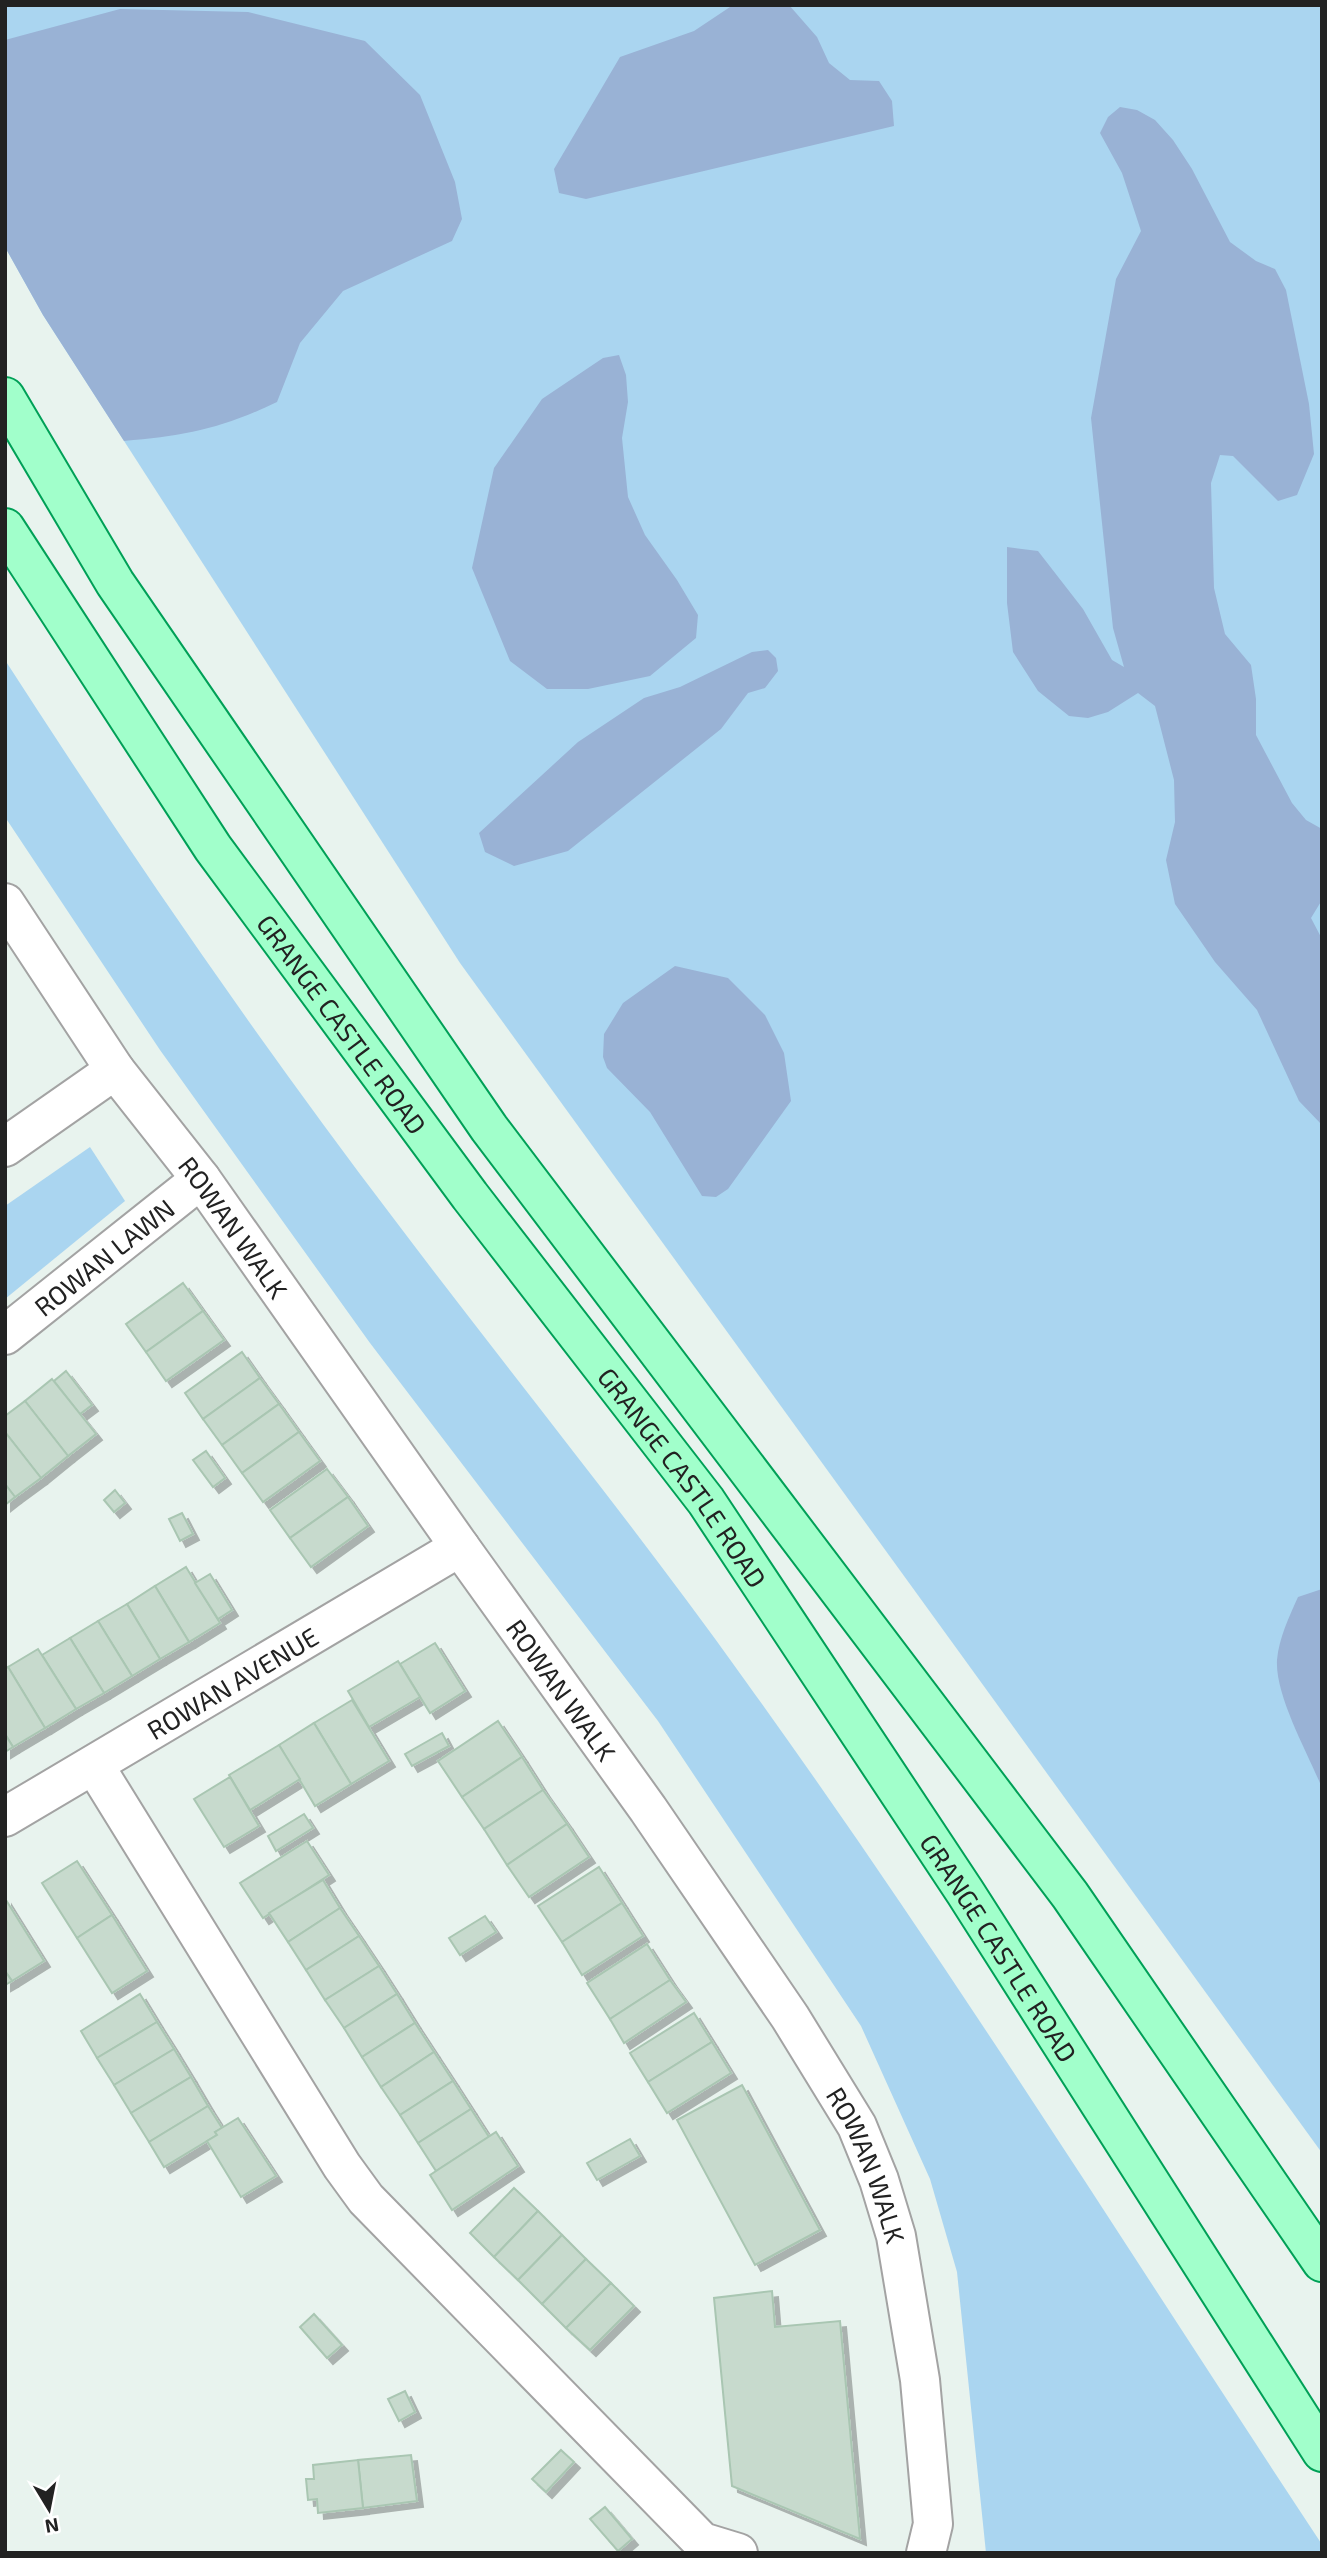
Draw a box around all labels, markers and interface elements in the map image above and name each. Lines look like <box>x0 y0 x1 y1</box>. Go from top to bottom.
street label: GRANGE CASTLE ROAD <box>252 908 434 1139</box>
street label: ROWAN WALK <box>173 1150 295 1304</box>
street label: ROWAN LAWN <box>27 1192 180 1322</box>
street label: GRANGE CASTLE ROAD <box>593 1361 774 1593</box>
street label: ROWAN WALK <box>501 1613 623 1766</box>
street label: ROWAN AVENUE <box>141 1620 323 1745</box>
street label: GRANGE CASTLE ROAD <box>915 1827 1084 2067</box>
street label: ROWAN WALK <box>821 2081 913 2247</box>
north arrow <box>14 2474 84 2544</box>
text: N <box>43 2514 61 2539</box>

